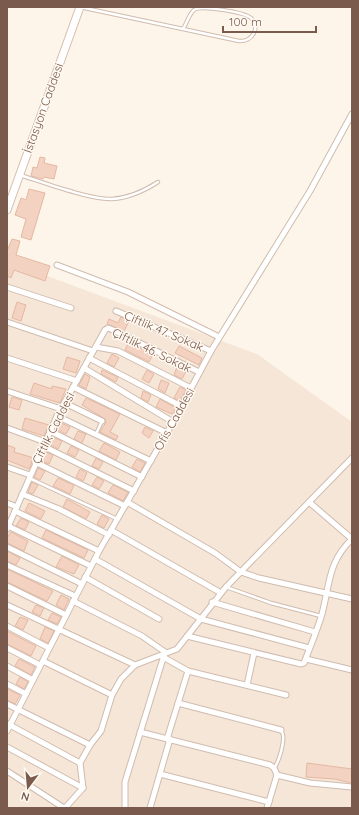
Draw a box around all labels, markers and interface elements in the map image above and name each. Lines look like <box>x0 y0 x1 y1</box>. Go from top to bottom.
scale bar <box>223 8 316 34</box>
text: 100 m <box>229 14 262 29</box>
street label: İstasyon Caddesi <box>20 61 66 155</box>
street label: Çiftlik 47. Sokak <box>122 308 206 354</box>
street label: Çiftlik 46. Sokak <box>110 324 194 376</box>
street label: Ofis Caddesi <box>151 385 197 453</box>
street label: Çiftlik Caddesi <box>29 390 77 466</box>
north arrow <box>8 767 48 807</box>
text: N <box>19 789 31 804</box>

